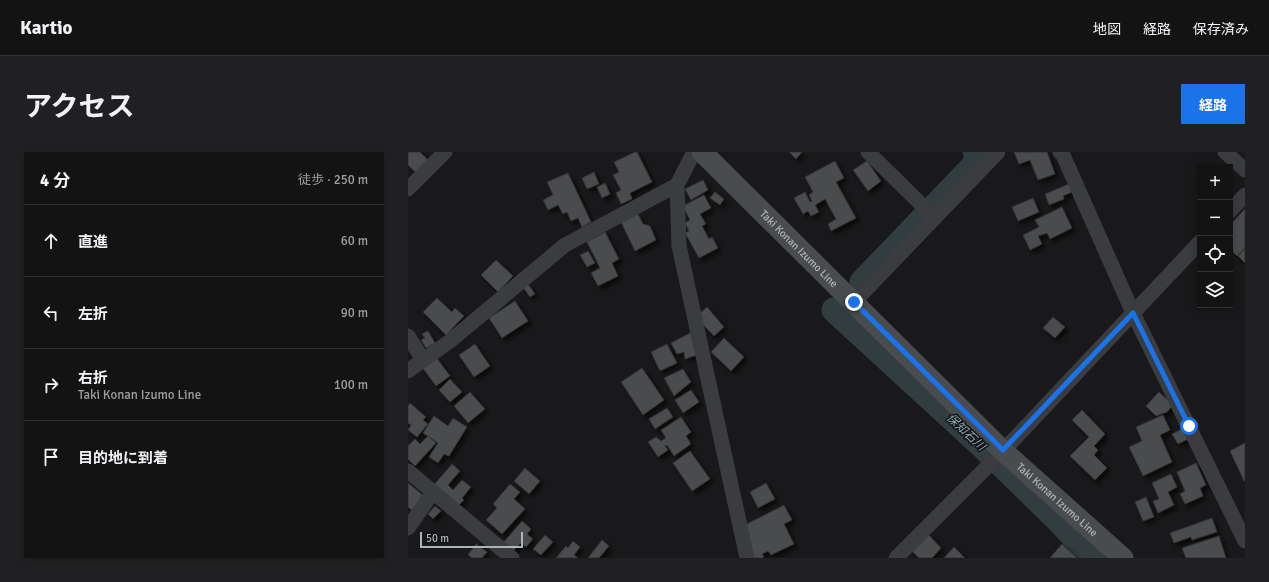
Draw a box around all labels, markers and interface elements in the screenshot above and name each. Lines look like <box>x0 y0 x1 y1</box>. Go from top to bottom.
text: Kartio <box>20 16 73 40</box>
text: 地図 <box>1093 21 1121 38</box>
text: 経路 <box>1143 21 1171 38</box>
text: 保存済み <box>1193 21 1249 38</box>
button: 経路 <box>1181 84 1245 124</box>
text: アクセス <box>24 90 135 124</box>
map controls <box>1197 164 1233 308</box>
button: + <box>1197 164 1233 200</box>
text: 4 分 <box>40 170 70 191</box>
text: 徒歩 · 250 m <box>298 172 368 188</box>
button: − <box>1197 200 1233 236</box>
street label: Taki Konan Izumo Line <box>757 208 840 290</box>
icon: ahead <box>40 230 62 252</box>
text: 直進 <box>78 233 108 251</box>
text: 60 m <box>341 233 368 249</box>
button: locate <box>1197 236 1233 272</box>
button: layers <box>1197 272 1233 308</box>
route end <box>845 293 863 311</box>
icon: left <box>40 302 62 324</box>
text: 左折 <box>78 305 108 323</box>
text: 90 m <box>341 305 368 321</box>
text: 右折 <box>78 369 108 387</box>
icon: right <box>40 374 62 396</box>
text: 100 m <box>334 377 368 393</box>
text: Taki Konan Izumo Line <box>78 387 201 403</box>
water label: 保知石川 <box>943 411 990 456</box>
route start <box>1180 417 1198 435</box>
icon: arrive <box>40 446 62 468</box>
text: 目的地に到着 <box>78 449 168 467</box>
street label: Taki Konan Izumo Line <box>1014 460 1100 539</box>
scale bar <box>420 530 523 549</box>
text: 50 m <box>426 532 449 545</box>

